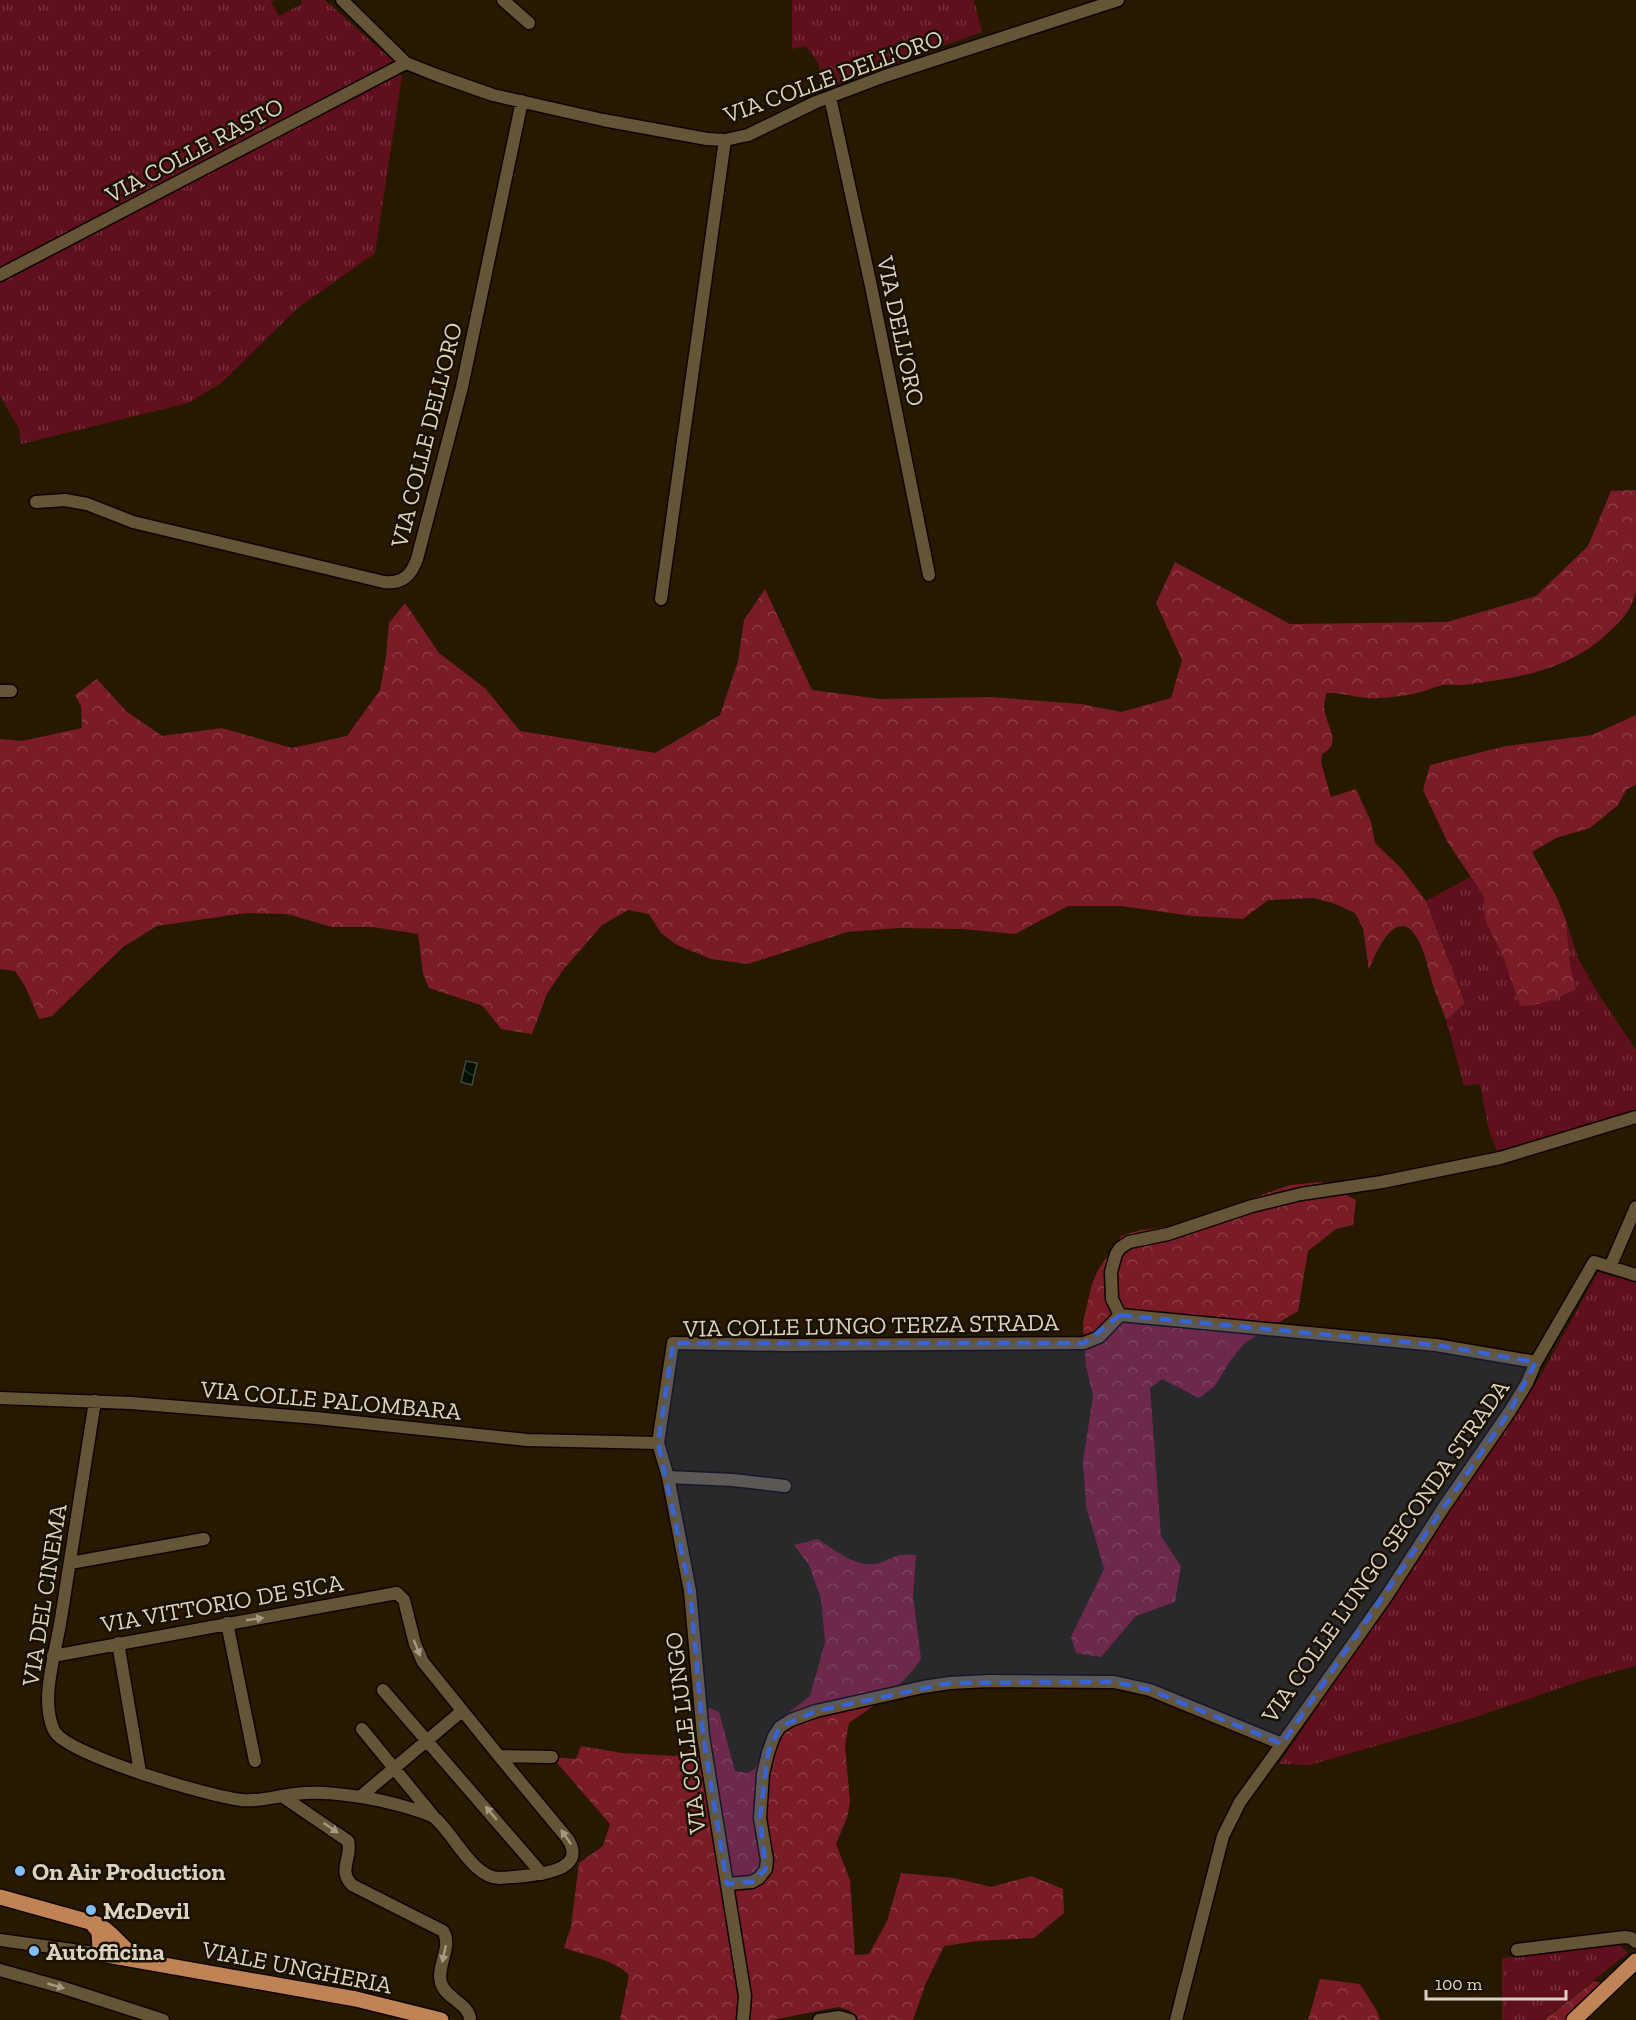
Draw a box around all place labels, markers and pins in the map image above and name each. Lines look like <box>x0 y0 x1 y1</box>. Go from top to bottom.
place label: On Air Production <box>32 1857 226 1886</box>
marker: On Air Production <box>13 1864 27 1878</box>
place label: McDevil <box>103 1896 190 1925</box>
marker: McDevil <box>84 1903 98 1917</box>
place label: Autofficina <box>46 1937 165 1966</box>
marker: Autofficina <box>27 1944 41 1958</box>

